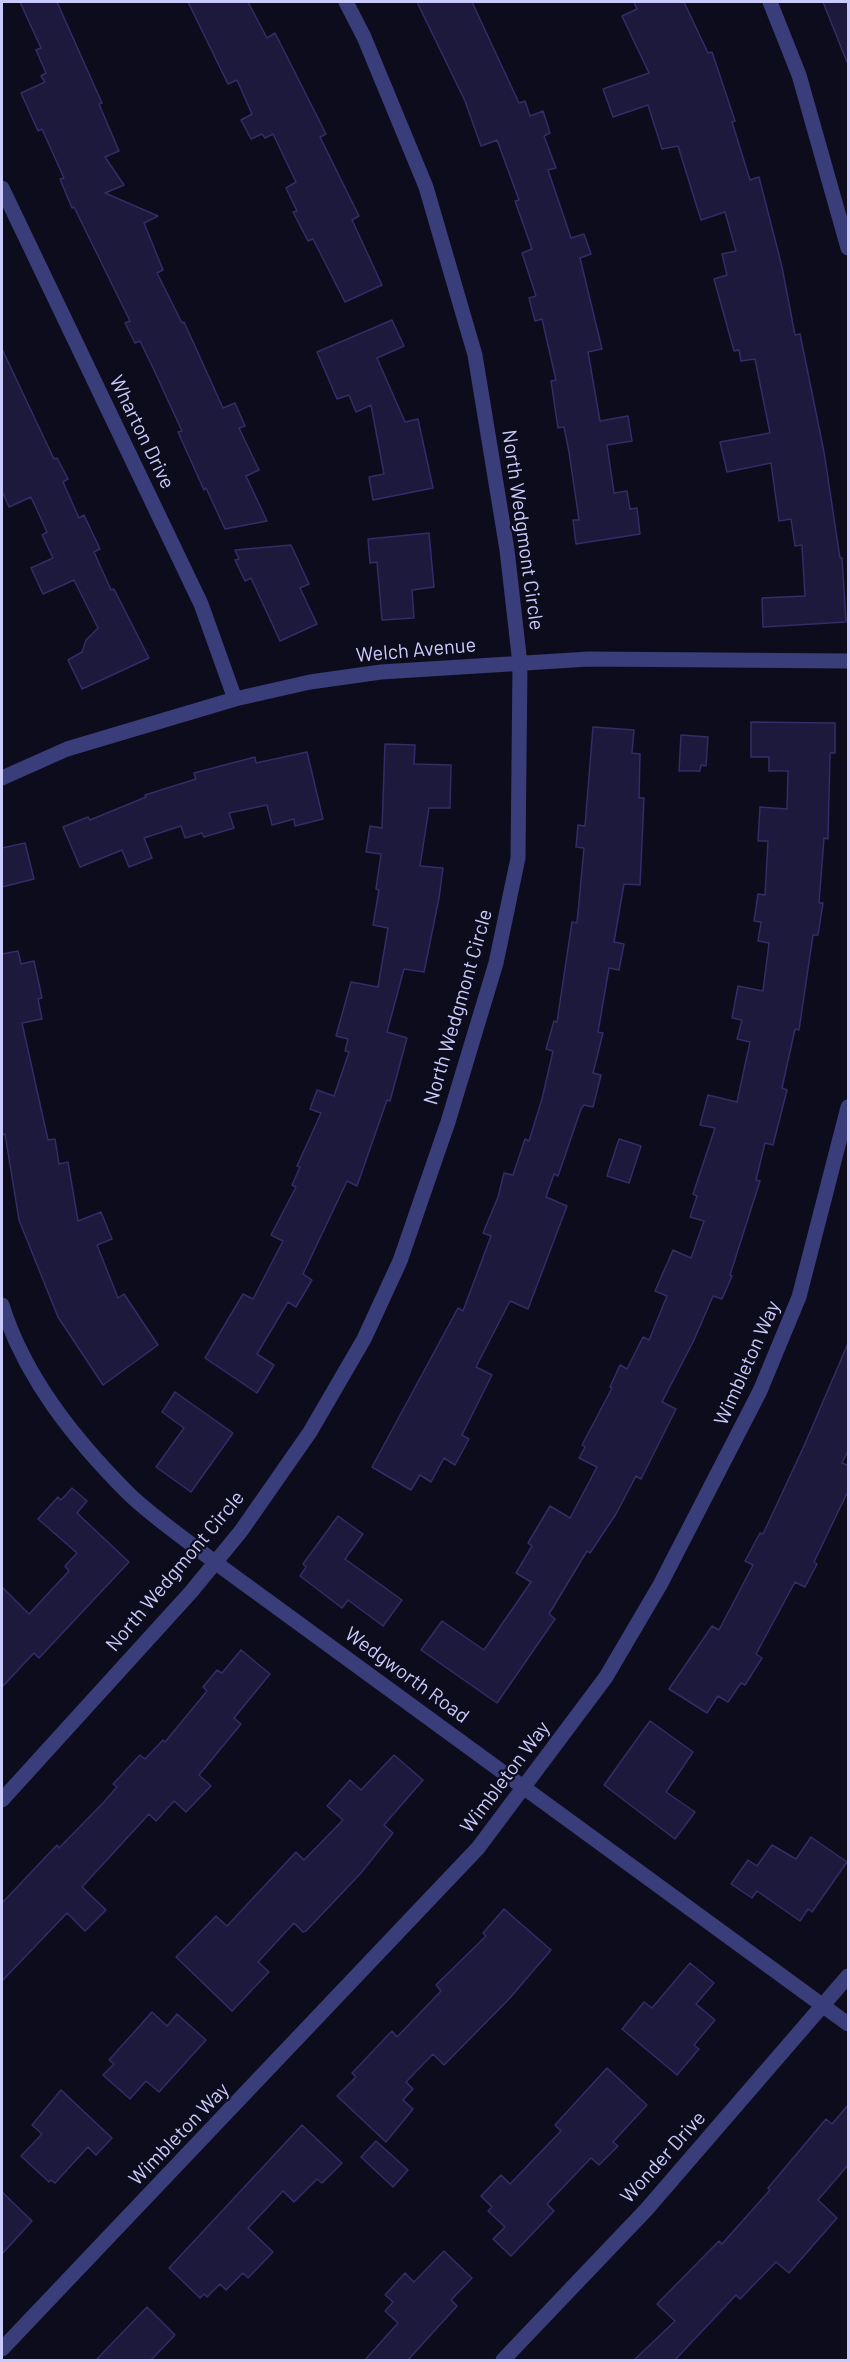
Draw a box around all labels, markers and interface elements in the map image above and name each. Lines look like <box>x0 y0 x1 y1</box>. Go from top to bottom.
street label: Wharton Drive <box>104 371 180 493</box>
street label: North Wedgmont Circle <box>497 428 549 632</box>
street label: Welch Avenue <box>355 633 477 667</box>
street label: North Wedgmont Circle <box>419 906 497 1108</box>
street label: Wimbleton Way <box>709 1297 785 1429</box>
street label: North Wedgmont Circle <box>101 1486 249 1656</box>
street label: Wedgworth Road <box>340 1622 474 1728</box>
street label: Wimbleton Way <box>455 1716 555 1838</box>
street label: Wimbleton Way <box>124 2078 234 2190</box>
street label: Wonder Drive <box>615 2106 711 2208</box>

